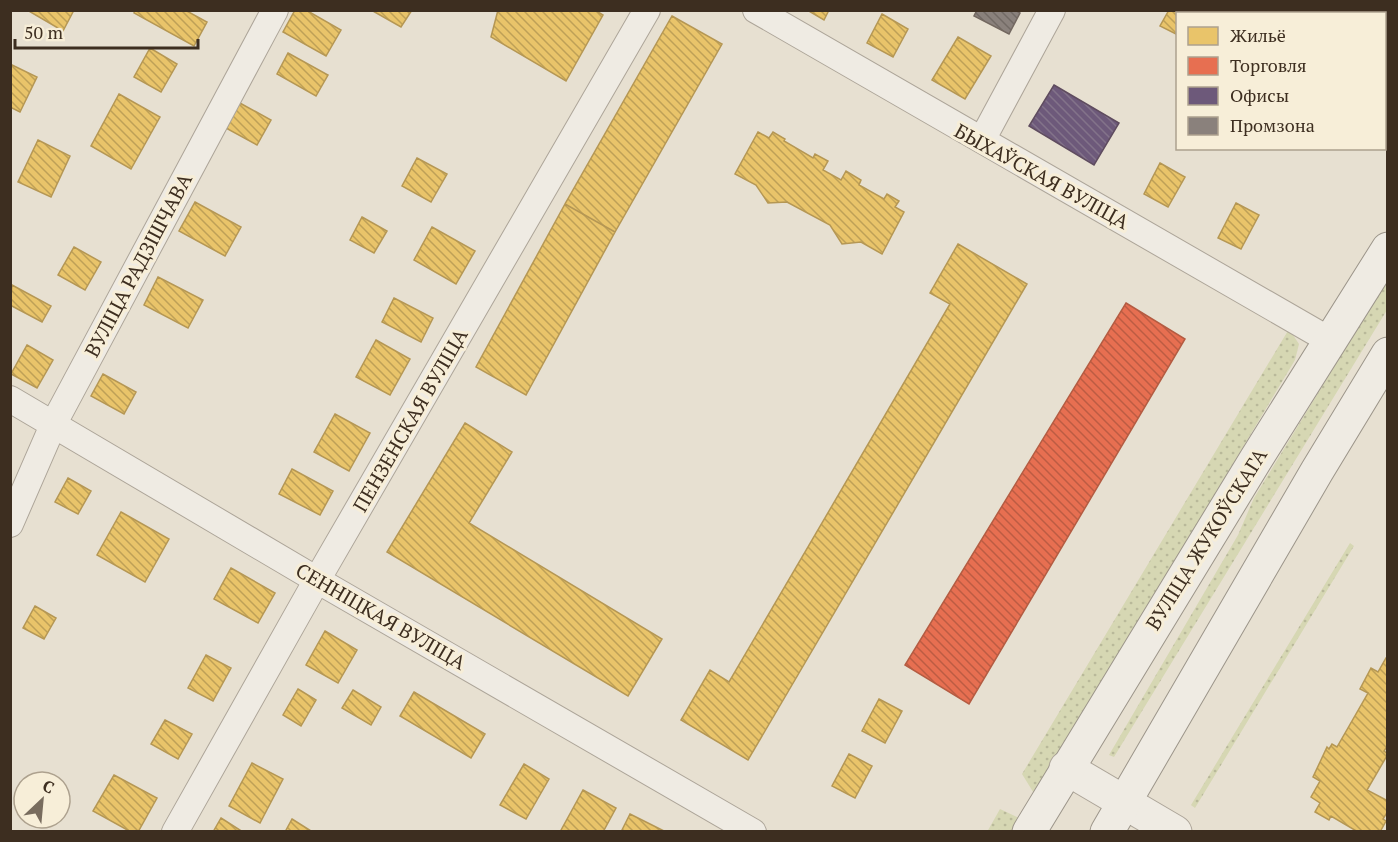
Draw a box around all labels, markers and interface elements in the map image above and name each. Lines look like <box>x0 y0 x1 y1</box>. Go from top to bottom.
scale bar <box>15 12 198 50</box>
legend <box>1176 12 1386 150</box>
text: 50 m <box>24 20 64 44</box>
text: Жильё <box>1230 23 1286 47</box>
text: Торговля <box>1230 53 1307 77</box>
text: Офисы <box>1230 83 1289 107</box>
text: Промзона <box>1230 113 1315 137</box>
street label: БЫХАЎСКАЯ ВУЛІЦА <box>950 117 1134 235</box>
street label: ВУЛІЦА РАДЗІШЧАВА <box>78 168 198 362</box>
street label: ПЕНЗЕНСКАЯ ВУЛІЦА <box>346 323 474 517</box>
street label: ВУЛІЦА ЖУКОЎСКАГА <box>1139 443 1273 635</box>
street label: СЕННІЦКАЯ ВУЛІЦА <box>291 556 471 676</box>
north arrow <box>12 770 72 830</box>
text: С <box>39 774 58 799</box>

